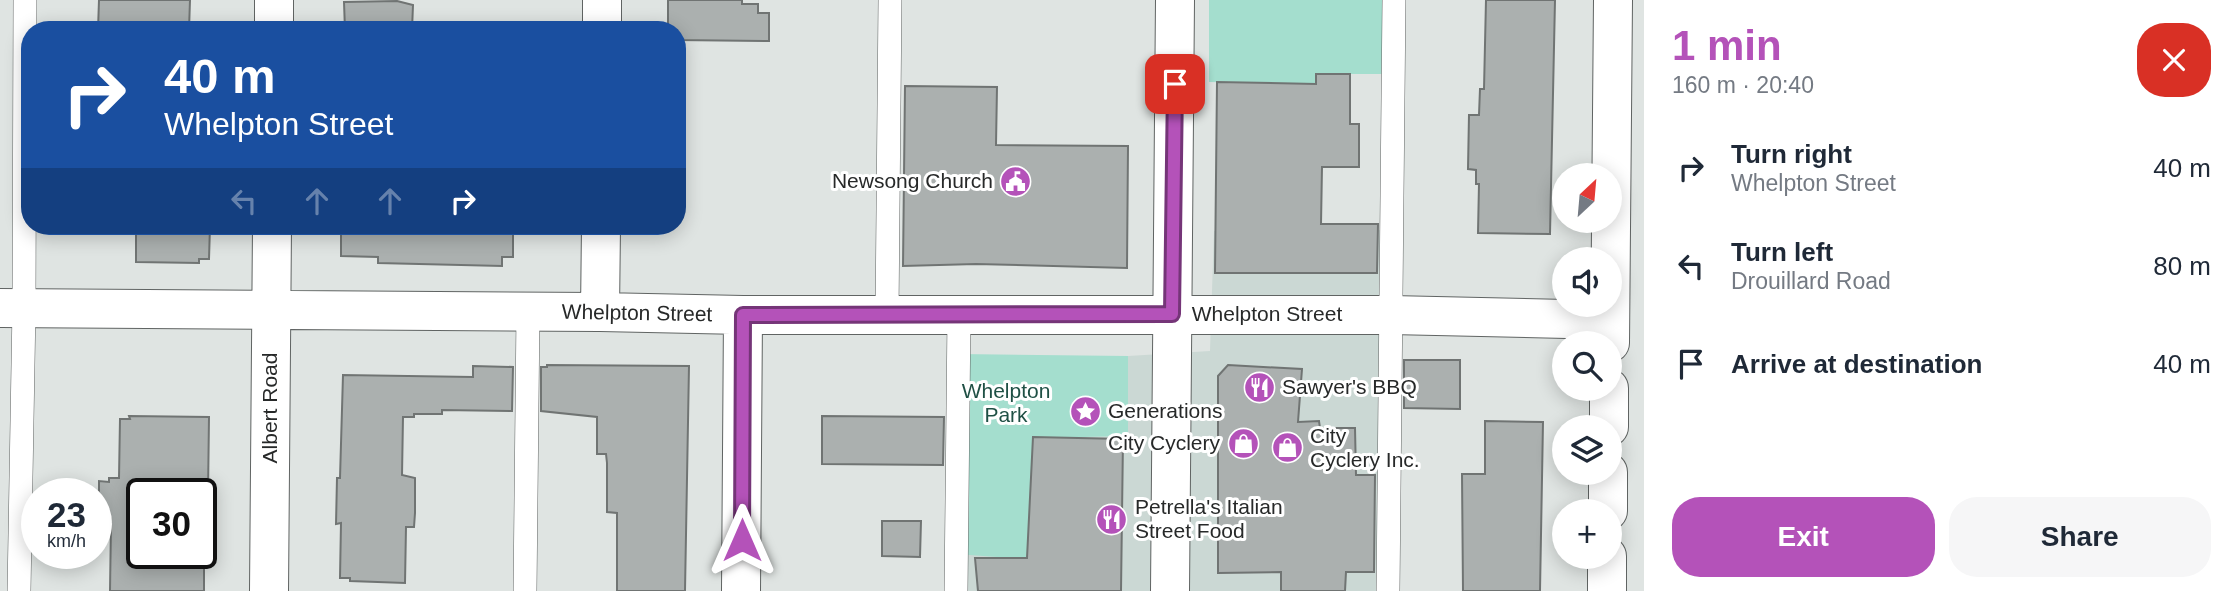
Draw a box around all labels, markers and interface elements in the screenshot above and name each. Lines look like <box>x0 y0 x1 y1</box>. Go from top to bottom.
text: 1 min <box>1672 22 1782 69</box>
button: close <box>2137 23 2211 97</box>
icon: right <box>49 49 140 140</box>
text: 40 m <box>164 49 276 103</box>
pin <box>1145 54 1205 114</box>
icon: arrive <box>1156 65 1194 103</box>
text: 160 m · 20:40 <box>1672 72 1814 98</box>
text: Whelpton Street <box>164 106 393 142</box>
text: Turn right <box>1731 139 1852 169</box>
icon: right <box>1672 149 1710 187</box>
text: 40 m <box>2153 153 2211 183</box>
north arrow <box>1552 163 1622 233</box>
map controls <box>1552 163 1622 569</box>
public building icon: Newsong Church <box>999 164 1033 198</box>
place label: Newsong Church <box>832 169 993 192</box>
text: Whelpton Street <box>1731 170 1896 196</box>
icon: left <box>225 182 263 220</box>
icon: ahead <box>298 182 336 220</box>
icon: ahead <box>371 182 409 220</box>
icon: right <box>444 182 482 220</box>
text: Turn left <box>1731 237 1833 267</box>
button: sound <box>1552 247 1622 317</box>
icon: left <box>1672 247 1710 285</box>
text: 80 m <box>2153 251 2211 281</box>
text: Drouillard Road <box>1731 268 1891 294</box>
street label: Whelpton Street <box>562 300 713 325</box>
street label: Whelpton Street <box>1192 302 1342 325</box>
button: search <box>1552 331 1622 401</box>
icon: arrive <box>1672 345 1710 383</box>
text: Arrive at destination <box>1731 349 1982 379</box>
text: 40 m <box>2153 349 2211 379</box>
street label: Albert Road <box>258 353 281 463</box>
restaurant icon: Sawyer's BBQ <box>1242 370 1276 404</box>
place label: Sawyer's BBQ <box>1282 375 1417 398</box>
park label: Whelpton Park <box>962 379 1050 426</box>
place icon: Generations <box>1068 394 1102 428</box>
place label: Generations <box>1108 399 1222 422</box>
button: layers <box>1552 415 1622 485</box>
place label: City Cyclery Inc. <box>1310 424 1420 471</box>
shop icon: City Cyclery <box>1226 426 1260 460</box>
place label: City Cyclery <box>1108 431 1220 454</box>
shop icon: City Cyclery Inc. <box>1270 431 1304 465</box>
speed limit sign: 30 <box>126 478 217 569</box>
text: 23 <box>47 495 86 534</box>
place label: Petrella's Italian Street Food <box>1135 495 1283 542</box>
button: Exit <box>1672 497 1935 577</box>
button: Share <box>1949 497 2211 577</box>
button: + <box>1552 499 1622 569</box>
restaurant icon: Petrella's Italian Street Food <box>1095 502 1129 536</box>
position arrow <box>705 503 779 577</box>
text: km/h <box>47 531 86 551</box>

